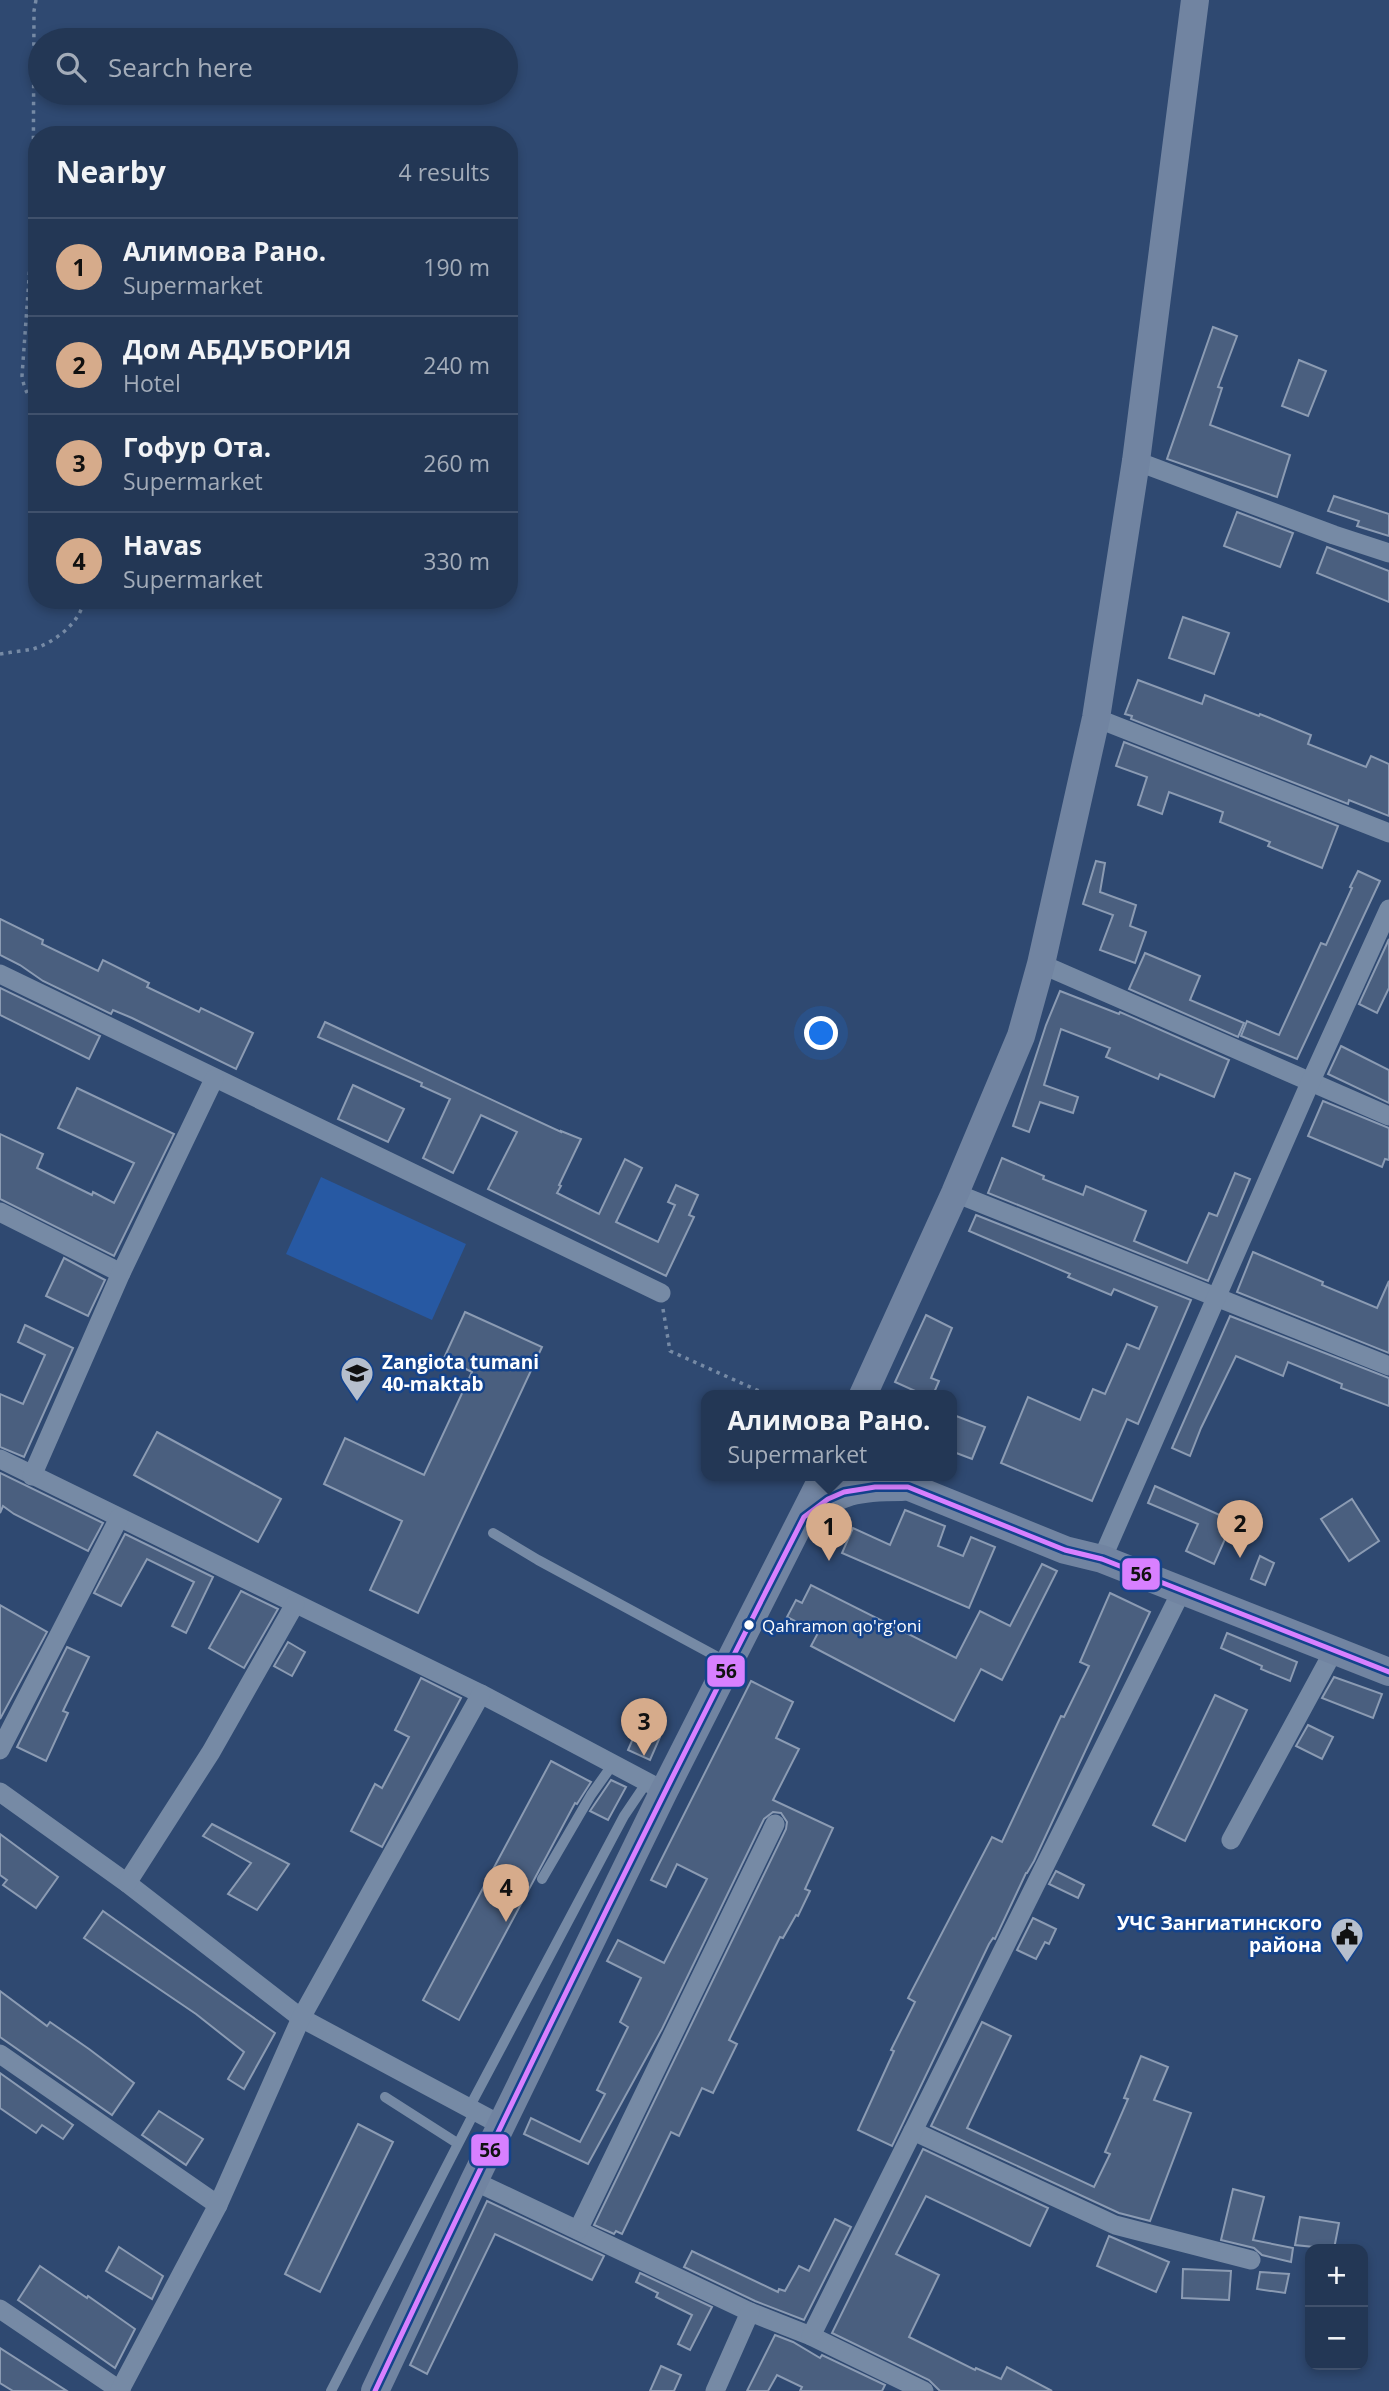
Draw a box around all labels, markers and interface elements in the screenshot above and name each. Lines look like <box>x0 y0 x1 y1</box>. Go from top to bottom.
search box <box>28 28 518 105</box>
icon: search <box>52 48 90 86</box>
text: Search here <box>108 49 253 85</box>
text: Nearby <box>56 151 166 192</box>
text: 4 results <box>399 156 490 188</box>
text: Алимова Рано. <box>123 233 326 269</box>
text: 1 <box>72 251 86 283</box>
text: 190 m <box>423 251 490 283</box>
text: Supermarket <box>123 269 263 301</box>
text: Дом АБДУБОРИЯ <box>123 331 352 367</box>
text: 2 <box>72 349 86 381</box>
text: 240 m <box>423 349 490 381</box>
text: Hotel <box>123 367 181 399</box>
text: Гофур Ота. <box>123 429 271 465</box>
text: 3 <box>72 447 86 479</box>
text: 260 m <box>423 447 490 479</box>
text: Supermarket <box>123 465 263 497</box>
text: Havas <box>123 527 202 563</box>
text: 4 <box>72 545 86 577</box>
text: 330 m <box>423 545 490 577</box>
text: Supermarket <box>123 563 263 595</box>
your location <box>804 1016 838 1050</box>
place label: Zangiota tumani 40-maktab <box>382 1349 539 1397</box>
school or university icon: Zangiota tumani 40-maktab <box>338 1354 376 1403</box>
popup <box>701 1390 957 1481</box>
text: Алимова Рано. <box>727 1402 931 1438</box>
text: Supermarket <box>727 1438 867 1470</box>
pin: 2 <box>1217 1500 1263 1558</box>
pin: 1 <box>806 1503 852 1561</box>
line badge: 56 <box>1121 1557 1161 1591</box>
text: 56 <box>1130 1561 1152 1587</box>
place label: Qahramon qo'rg'oni <box>762 1614 922 1637</box>
marker: Qahramon qo'rg'oni <box>742 1618 756 1632</box>
line badge: 56 <box>706 1654 746 1688</box>
text: 56 <box>715 1658 737 1684</box>
pin: 3 <box>621 1698 667 1756</box>
pin: 4 <box>483 1864 529 1922</box>
place label: УЧС Зангиатинского района <box>1117 1910 1322 1958</box>
public building icon: УЧС Зангиатинского района <box>1328 1915 1366 1964</box>
line badge: 56 <box>470 2133 510 2167</box>
text: 56 <box>479 2137 501 2163</box>
map controls <box>1305 2244 1368 2370</box>
button: + <box>1305 2244 1368 2307</box>
button: − <box>1305 2307 1368 2370</box>

